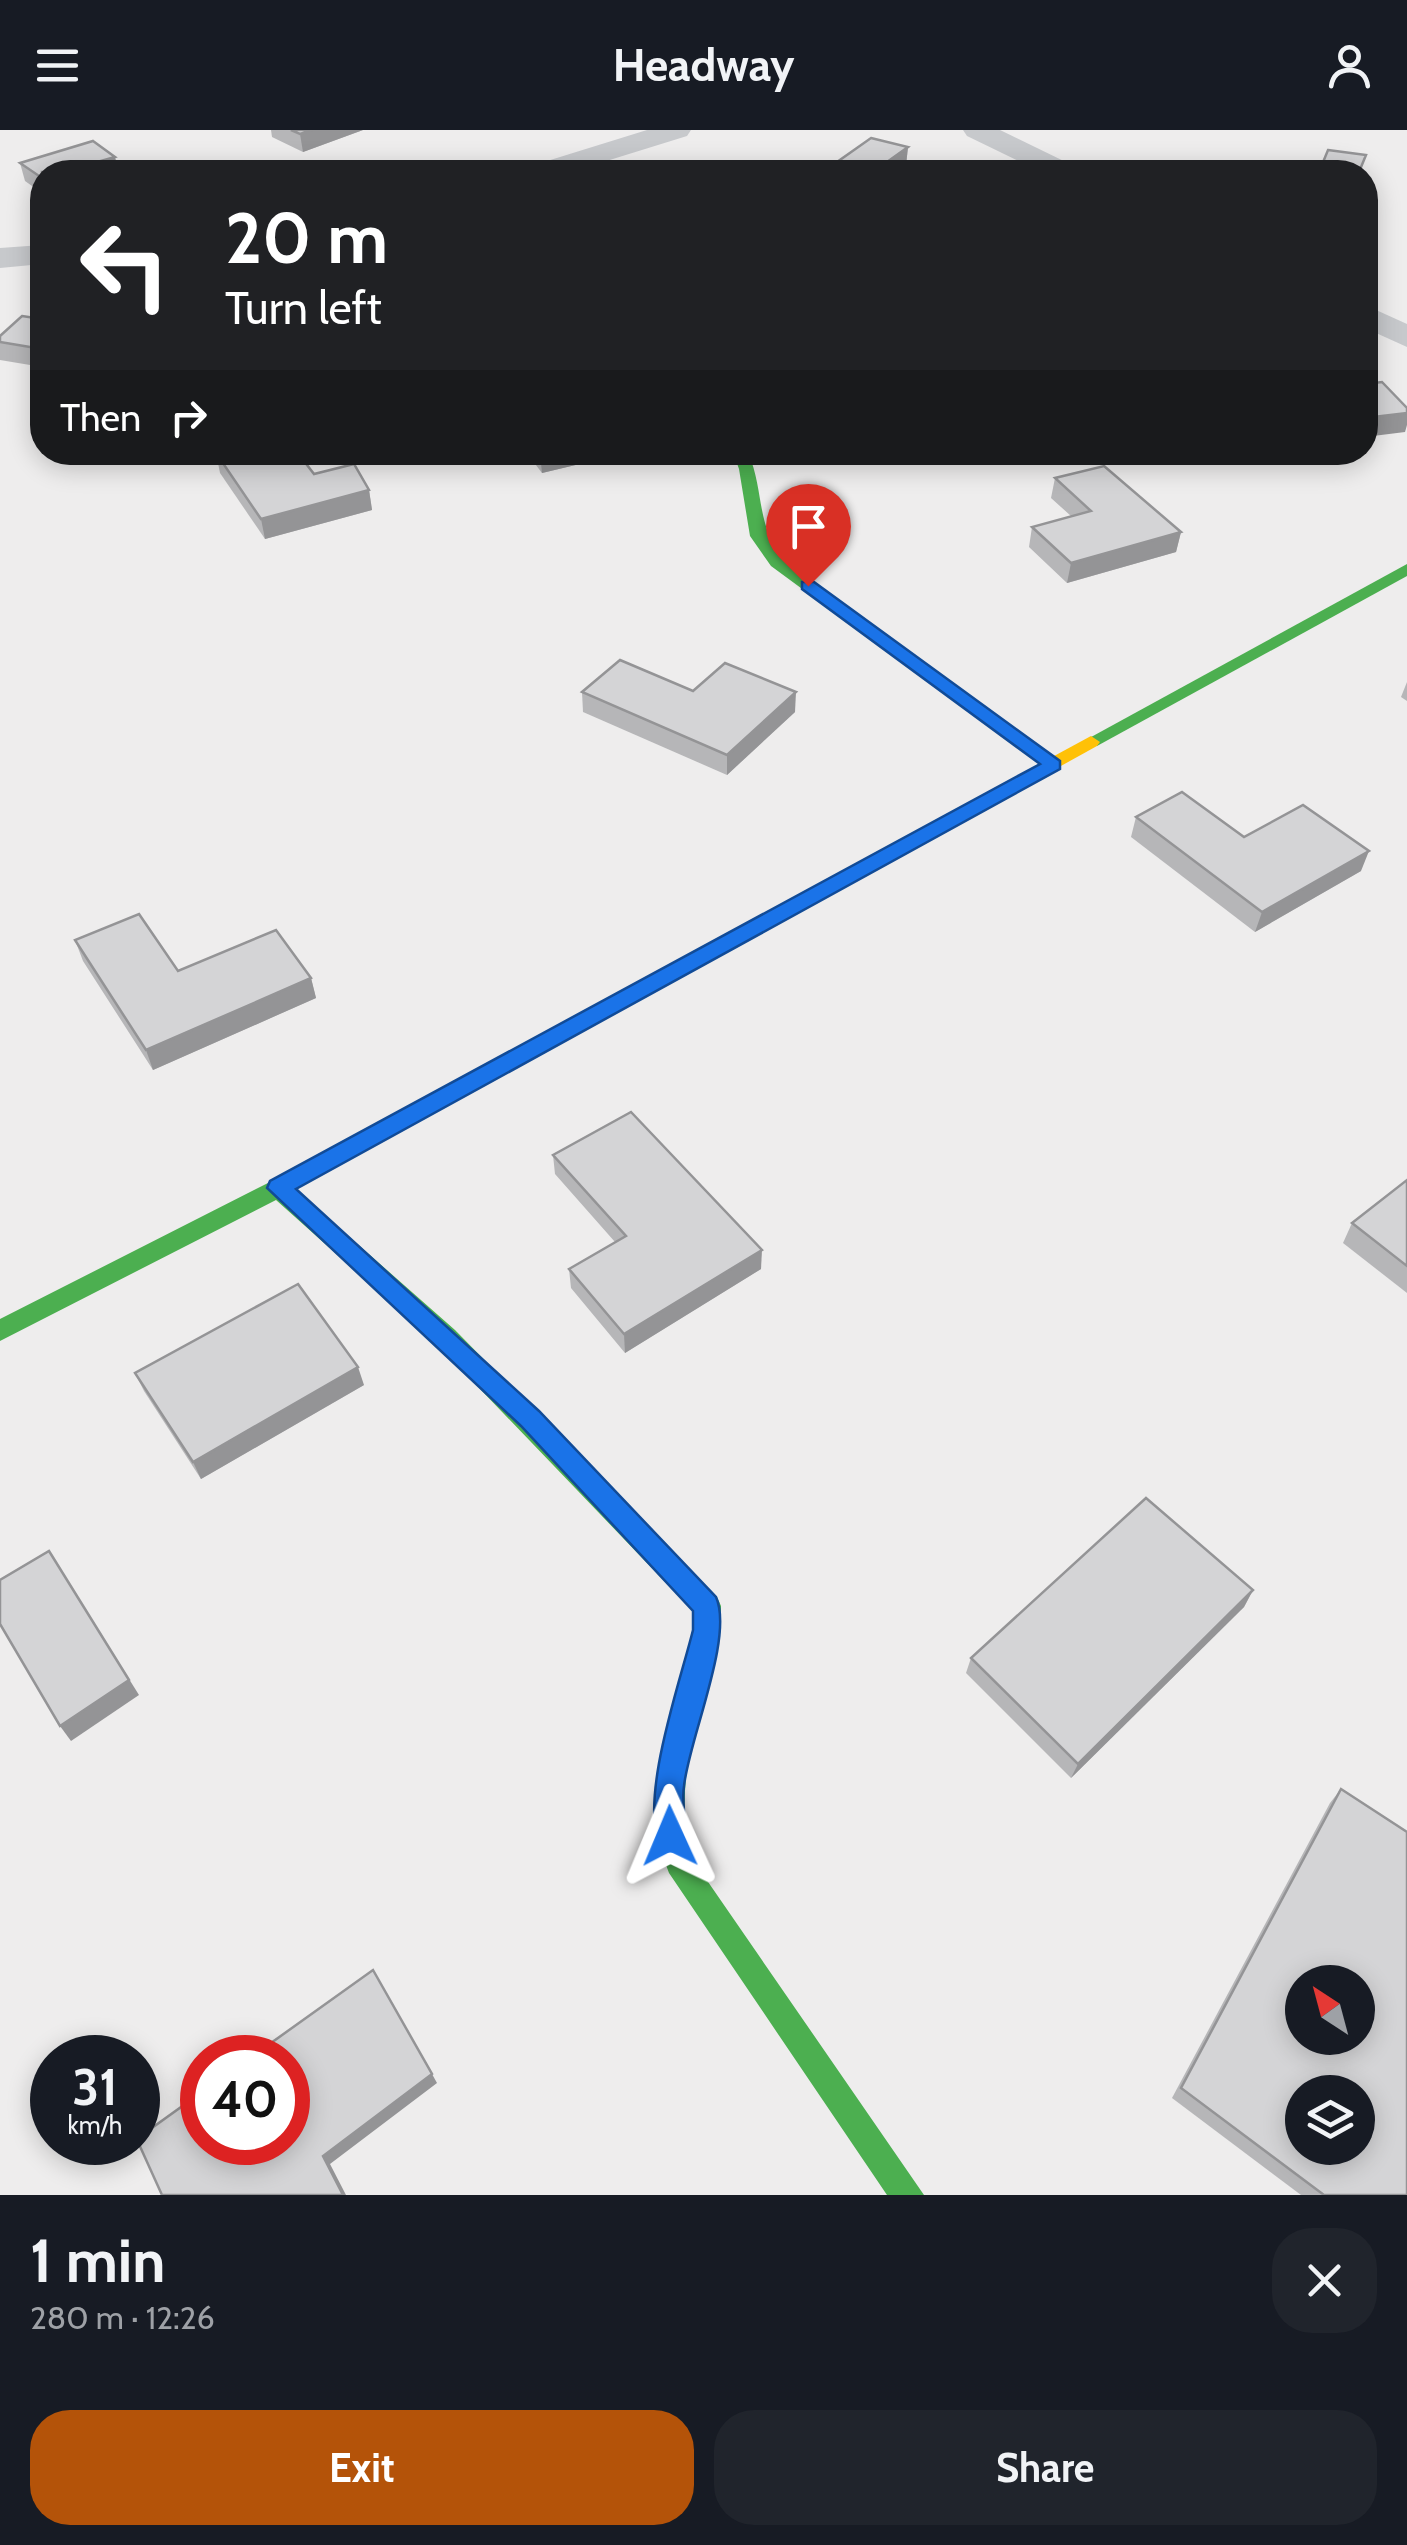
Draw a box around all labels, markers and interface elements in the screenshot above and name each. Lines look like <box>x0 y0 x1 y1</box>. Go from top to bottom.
icon: menu <box>30 38 85 93</box>
text: Headway <box>613 38 794 92</box>
icon: person <box>1322 38 1377 93</box>
text: 20 m <box>225 195 388 281</box>
icon: left <box>60 200 190 330</box>
text: Turn left <box>225 281 382 335</box>
icon: right <box>161 390 216 445</box>
text: Then <box>60 394 141 441</box>
pin <box>766 484 851 587</box>
icon: arrive <box>781 499 836 554</box>
position arrow <box>618 1784 722 1888</box>
north arrow <box>1285 1965 1375 2055</box>
map controls <box>1285 1965 1375 2165</box>
speed limit sign: 40 <box>180 2035 310 2165</box>
text: 31 <box>72 2057 118 2118</box>
button: layers <box>1285 2075 1375 2165</box>
text: km/h <box>68 2110 122 2140</box>
text: 1 min <box>30 2224 165 2297</box>
button: close <box>1272 2228 1377 2333</box>
text: 280 m · 12:26 <box>30 2298 215 2337</box>
button: Exit <box>30 2410 694 2525</box>
button: Share <box>714 2410 1377 2525</box>

